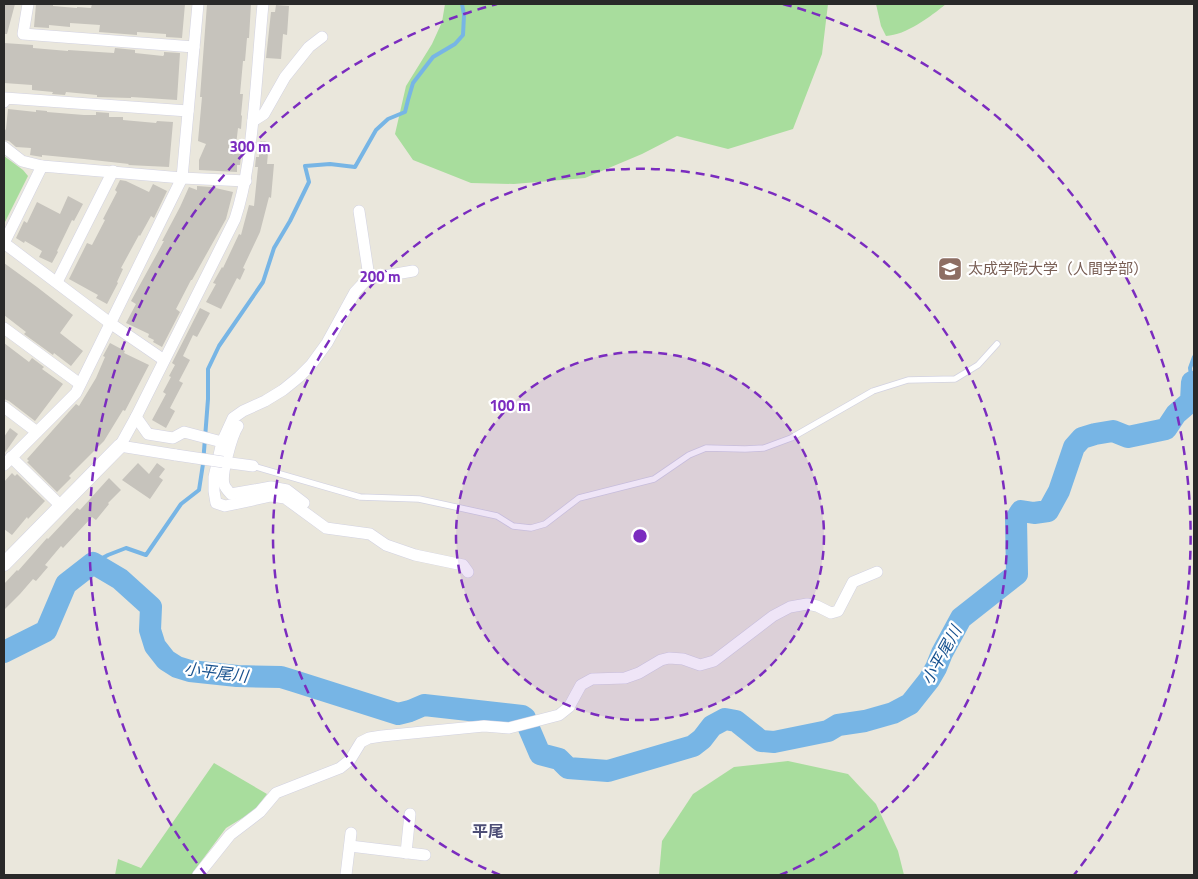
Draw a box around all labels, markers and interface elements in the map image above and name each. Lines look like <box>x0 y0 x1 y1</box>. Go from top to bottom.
text: 300 m <box>229 135 271 158</box>
school or university icon: 太成学院大学（人間学部） <box>937 256 963 282</box>
place label: 太成学院大学（人間学部） <box>968 257 1148 280</box>
text: 200 m <box>359 265 401 288</box>
text: 100 m <box>489 394 531 417</box>
centre of rings <box>631 527 649 545</box>
water label: 小平尾川 <box>915 619 968 689</box>
water label: 小平尾川 <box>183 656 251 688</box>
district label: 平尾 <box>472 819 504 843</box>

